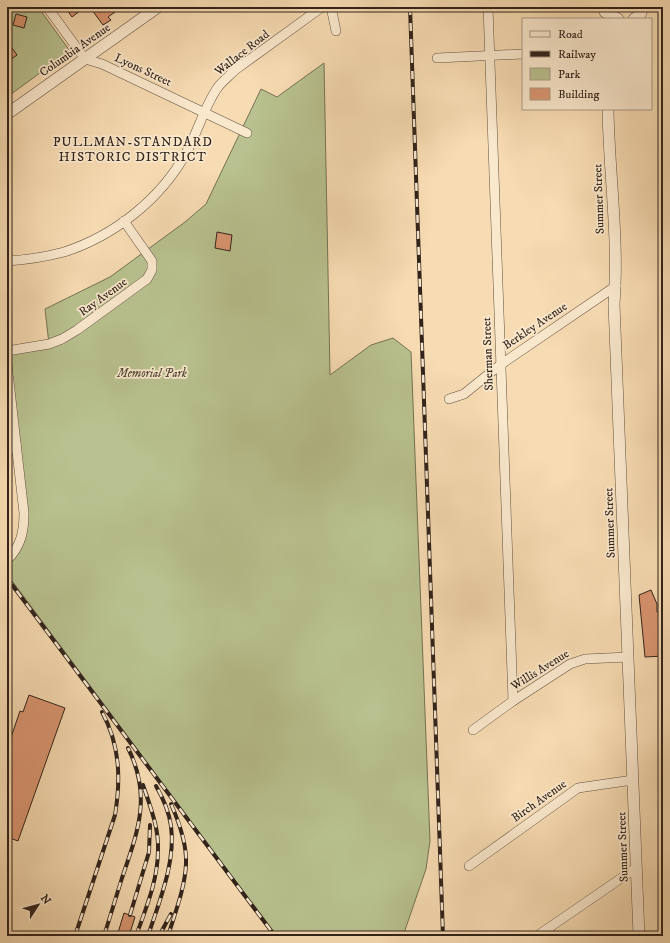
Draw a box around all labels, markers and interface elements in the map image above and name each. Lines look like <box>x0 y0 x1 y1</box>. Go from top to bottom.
legend <box>522 18 652 110</box>
street label: Columbia Avenue <box>37 20 113 80</box>
street label: Wallace Road <box>211 27 272 80</box>
text: Road <box>558 27 583 42</box>
text: Railway <box>558 47 596 62</box>
street label: Lyons Street <box>112 50 174 90</box>
text: Park <box>558 67 580 82</box>
text: Building <box>558 87 599 102</box>
district label: PULLMAN-STANDARD HISTORIC DISTRICT <box>53 134 213 165</box>
street label: Summer Street <box>590 163 608 234</box>
street label: Ray Avenue <box>76 274 130 319</box>
street label: Berkley Avenue <box>500 299 570 353</box>
street label: Sherman Street <box>479 317 497 391</box>
park label: Memorial Park <box>116 366 187 381</box>
street label: Summer Street <box>601 487 619 558</box>
street label: Willis Avenue <box>507 646 572 694</box>
street label: Birch Avenue <box>509 777 569 825</box>
street label: Summer Street <box>614 811 632 882</box>
north arrow <box>18 885 58 925</box>
text: N <box>37 892 54 907</box>

